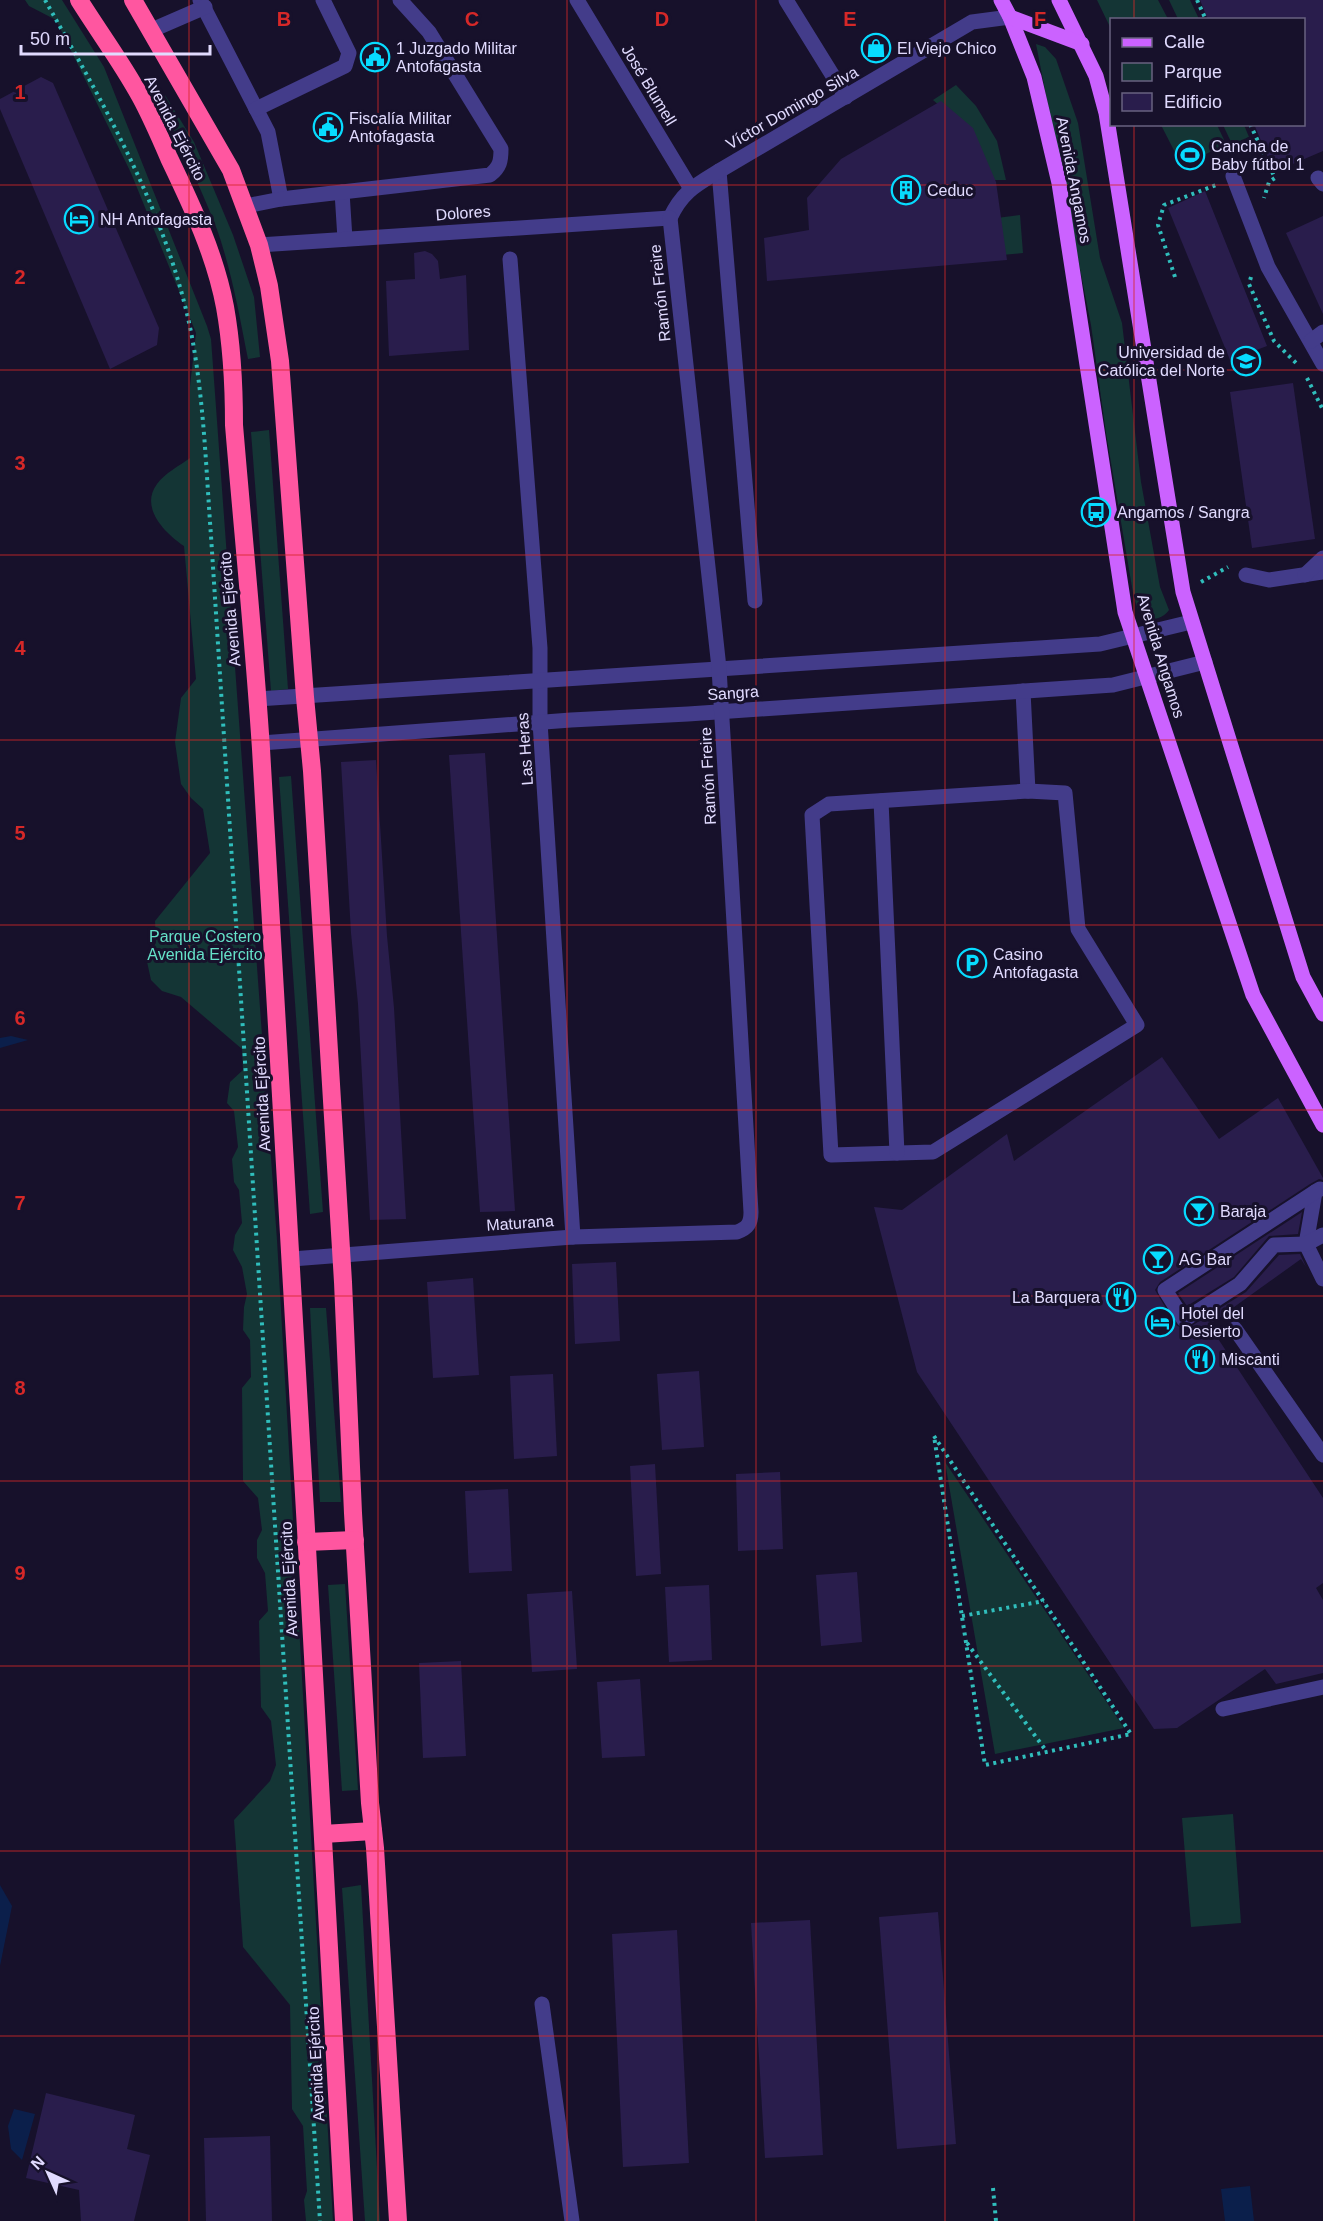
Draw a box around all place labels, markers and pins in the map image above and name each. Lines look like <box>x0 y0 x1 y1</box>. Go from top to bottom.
shop icon: El Viejo Chico <box>860 32 892 64</box>
place label: 1 Juzgado Militar Antofagasta <box>396 40 518 75</box>
place label: El Viejo Chico <box>897 40 996 57</box>
public building icon: 1 Juzgado Militar Antofagasta <box>359 41 391 73</box>
place label: Fiscalía Militar Antofagasta <box>349 110 452 145</box>
public building icon: Fiscalía Militar Antofagasta <box>312 111 344 143</box>
place label: Cancha de Baby fútbol 1 <box>1211 138 1305 173</box>
sports icon: Cancha de Baby fútbol 1 <box>1174 139 1206 171</box>
building icon: Ceduc <box>890 174 922 206</box>
place label: Ceduc <box>927 182 973 199</box>
hotel icon: NH Antofagasta <box>63 203 95 235</box>
place label: NH Antofagasta <box>100 211 212 228</box>
place label: Universidad de Católica del Norte <box>1098 344 1225 379</box>
school or university icon: Universidad de Católica del Norte <box>1230 345 1262 377</box>
bus stop icon: Angamos / Sangra <box>1080 496 1112 528</box>
place label: Angamos / Sangra <box>1117 504 1250 521</box>
place label: Casino Antofagasta <box>993 946 1079 981</box>
parking icon: Casino Antofagasta <box>956 947 988 979</box>
bar icon: Baraja <box>1183 1195 1215 1227</box>
place label: Baraja <box>1220 1203 1266 1220</box>
bar icon: AG Bar <box>1142 1243 1174 1275</box>
place label: AG Bar <box>1179 1251 1232 1268</box>
restaurant icon: La Barquera <box>1105 1281 1137 1313</box>
place label: La Barquera <box>1012 1289 1100 1306</box>
place label: Hotel del Desierto <box>1181 1305 1244 1340</box>
hotel icon: Hotel del Desierto <box>1144 1306 1176 1338</box>
restaurant icon: Miscanti <box>1184 1343 1216 1375</box>
place label: Miscanti <box>1221 1351 1280 1368</box>

